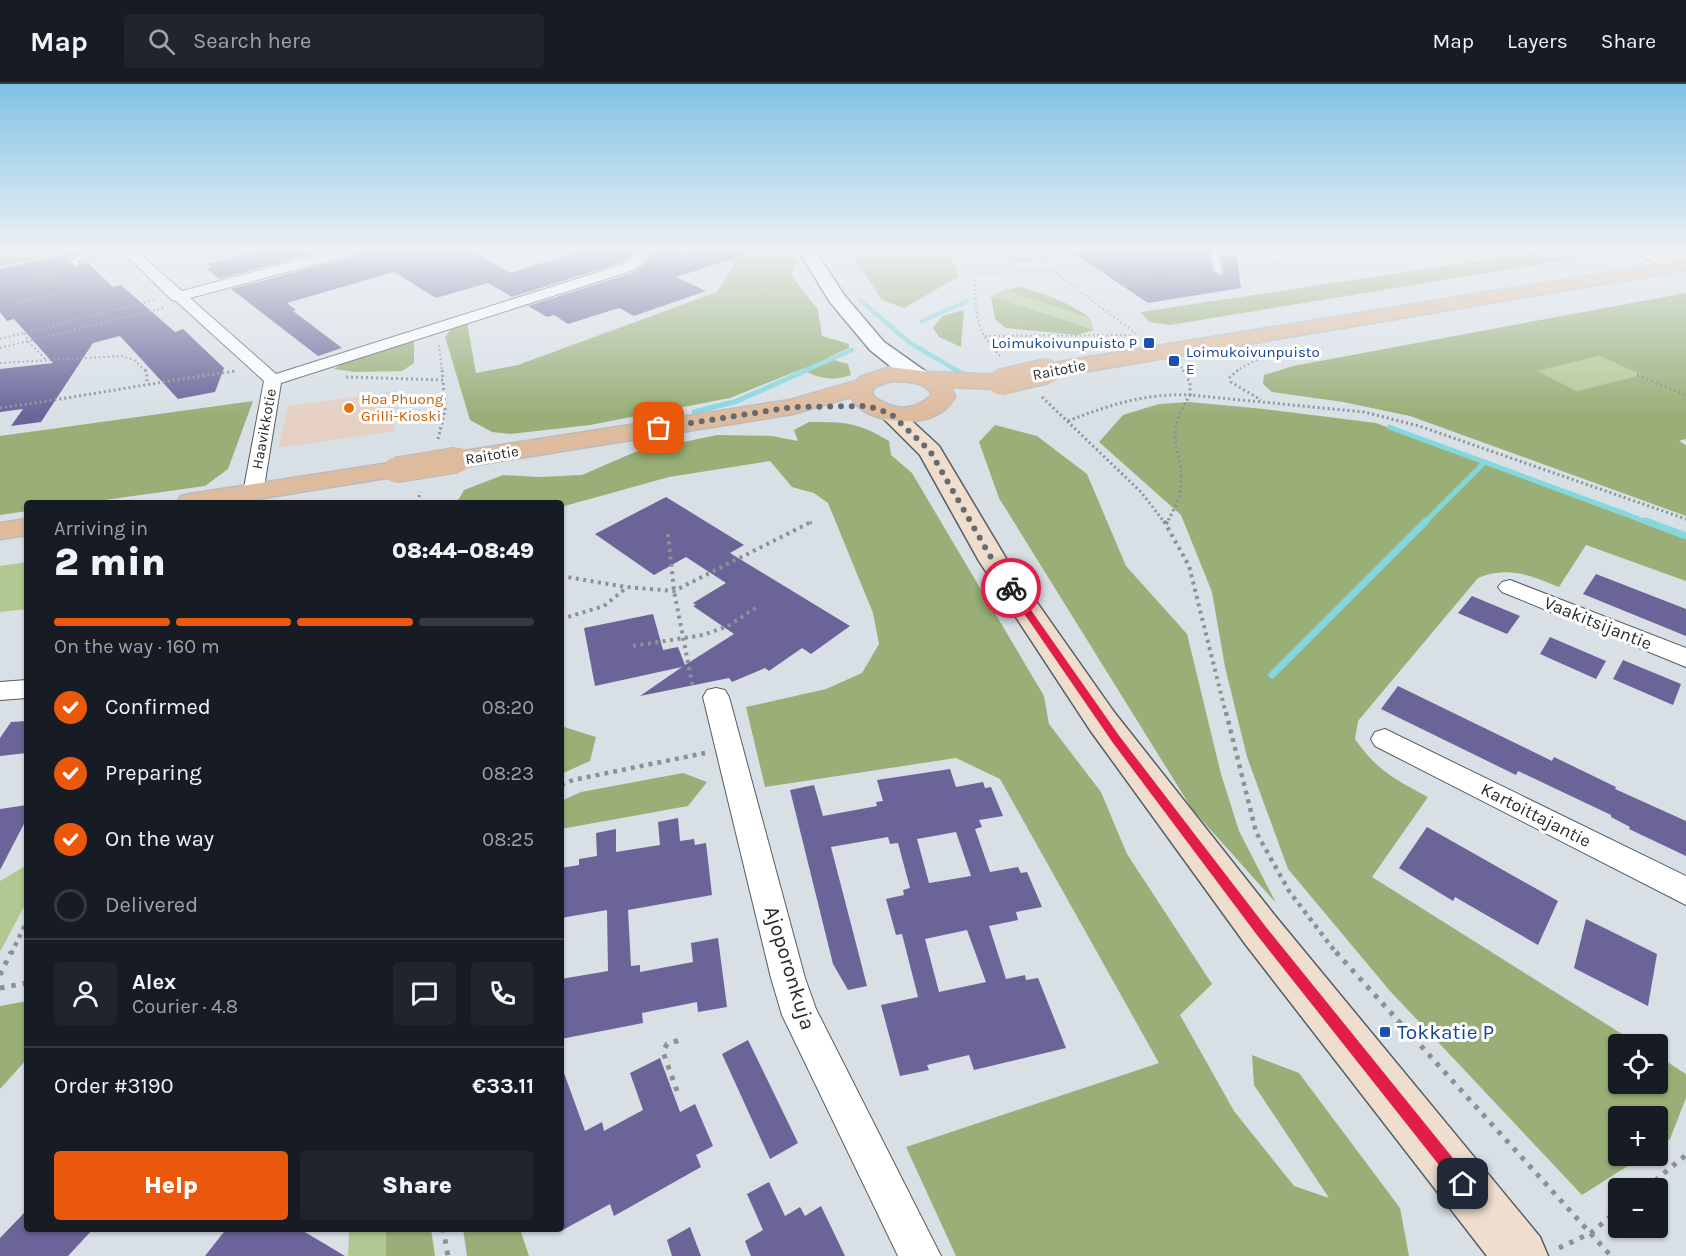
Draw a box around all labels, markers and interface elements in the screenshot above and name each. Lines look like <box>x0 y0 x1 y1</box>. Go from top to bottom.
search box <box>124 14 544 68</box>
text: Map <box>30 25 88 58</box>
icon: search <box>145 25 178 58</box>
text: Search here <box>193 28 311 54</box>
text: Map <box>1432 29 1474 53</box>
text: Layers <box>1507 29 1568 53</box>
text: Share <box>1601 29 1656 53</box>
place label: Loimukoivunpuisto P <box>992 334 1137 352</box>
marker: Loimukoivunpuisto P <box>1142 336 1156 350</box>
place label: Loimukoivunpuisto E <box>1186 343 1320 378</box>
marker: Loimukoivunpuisto E <box>1167 354 1181 368</box>
street label: Raitotie <box>1031 356 1087 384</box>
street label: Haavikkotie <box>248 387 280 471</box>
place label: Hoa Phuong Grilli-Kioski <box>361 390 444 425</box>
marker: Hoa Phuong Grilli-Kioski <box>342 401 356 415</box>
pin <box>633 402 684 453</box>
icon: bag <box>642 411 675 444</box>
street label: Raitotie <box>464 442 520 468</box>
text: Arriving in <box>54 517 148 540</box>
text: 08:44–08:49 <box>392 538 534 564</box>
text: 2 min <box>54 539 166 585</box>
courier <box>981 558 1041 618</box>
icon: bike <box>995 572 1028 605</box>
street label: Vaakitsijantie <box>1541 591 1655 655</box>
text: On the way · 160 m <box>54 635 220 658</box>
icon: check <box>54 691 87 724</box>
text: Confirmed <box>105 694 211 720</box>
text: 08:20 <box>482 696 534 719</box>
icon: check <box>54 757 87 790</box>
text: Preparing <box>105 760 202 786</box>
text: 08:23 <box>482 762 534 785</box>
street label: Kartoittajantie <box>1477 778 1595 852</box>
icon: check <box>54 823 87 856</box>
text: On the way <box>105 826 214 852</box>
text: 08:25 <box>482 828 534 851</box>
text: Delivered <box>105 892 198 918</box>
street label: Ajoporonkuja <box>760 903 820 1033</box>
button: person <box>54 962 117 1025</box>
button: chat <box>393 962 456 1025</box>
button: phone <box>471 962 534 1025</box>
text: Alex <box>132 969 176 995</box>
text: Courier · 4.8 <box>132 995 238 1018</box>
place label: Tokkatie P <box>1397 1020 1494 1044</box>
marker: Tokkatie P <box>1378 1025 1392 1039</box>
map controls <box>1608 1034 1668 1238</box>
button: locate <box>1608 1034 1668 1094</box>
text: Order #3190 <box>54 1073 174 1099</box>
text: €33.11 <box>472 1073 534 1099</box>
button: + <box>1608 1106 1668 1166</box>
button: Help <box>54 1151 288 1220</box>
button: Share <box>300 1151 534 1220</box>
pin <box>1437 1158 1488 1209</box>
icon: home <box>1446 1167 1479 1200</box>
button: − <box>1608 1178 1668 1238</box>

